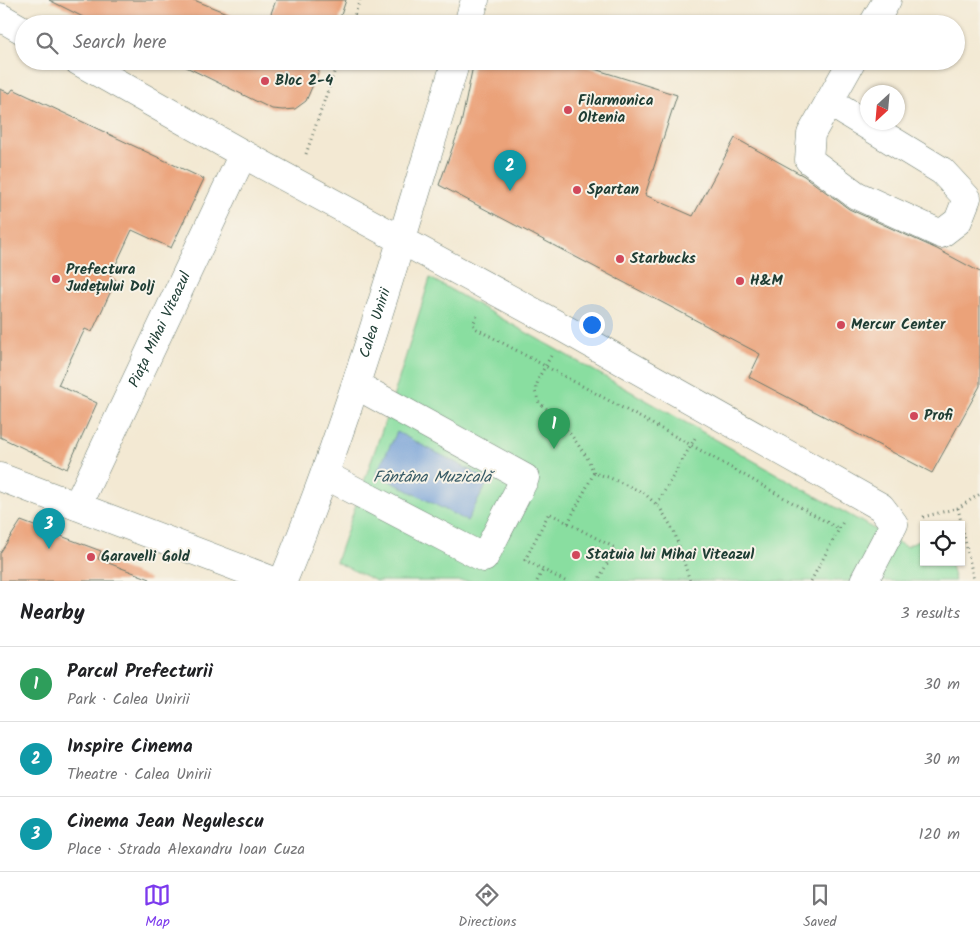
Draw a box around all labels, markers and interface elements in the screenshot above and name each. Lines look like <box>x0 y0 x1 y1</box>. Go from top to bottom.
search box <box>15 15 965 70</box>
text: Search here <box>73 28 167 58</box>
icon: search <box>33 29 61 57</box>
place label: Bloc 2-4 <box>275 69 333 93</box>
marker: Bloc 2-4 <box>259 75 271 87</box>
north arrow <box>860 85 905 130</box>
place label: Filarmonica Oltenia <box>578 89 654 130</box>
marker: Filarmonica Oltenia <box>562 104 574 116</box>
pin: 2 <box>494 150 526 191</box>
place label: Spartan <box>587 178 639 202</box>
marker: Spartan <box>571 184 583 196</box>
place label: Starbucks <box>630 247 696 271</box>
marker: Starbucks <box>614 253 626 265</box>
place label: Prefectura Județului Dolj <box>66 258 156 299</box>
street label: Piața Mihai Viteazul <box>122 267 198 392</box>
place label: H&M <box>750 269 784 293</box>
marker: Prefectura Județului Dolj <box>50 273 62 285</box>
marker: H&M <box>734 275 746 287</box>
street label: Calea Unirii <box>353 284 398 361</box>
your location <box>579 312 605 338</box>
place label: Mercur Center <box>851 313 946 337</box>
marker: Mercur Center <box>835 319 847 331</box>
place label: Profi <box>924 404 954 428</box>
pin: 1 <box>538 408 570 449</box>
marker: Profi <box>908 410 920 422</box>
water label: Fântâna Muzicală <box>373 465 495 490</box>
pin: 3 <box>33 508 65 549</box>
map controls <box>920 521 965 566</box>
button: locate <box>920 521 965 566</box>
place label: Statuia lui Mihai Viteazul <box>586 543 754 567</box>
place label: Garavelli Gold <box>101 545 191 569</box>
marker: Statuia lui Mihai Viteazul <box>570 549 582 561</box>
marker: Garavelli Gold <box>85 551 97 563</box>
text: Nearby <box>20 597 85 630</box>
text: 3 results <box>901 601 960 626</box>
text: Parcul Prefecturii <box>67 657 213 687</box>
text: 1 <box>34 672 38 697</box>
text: 30 m <box>924 672 960 697</box>
text: Park · Calea Unirii <box>67 687 190 712</box>
text: Inspire Cinema <box>67 732 193 762</box>
text: 2 <box>31 747 41 772</box>
text: 30 m <box>924 747 960 772</box>
text: Theatre · Calea Unirii <box>67 762 211 787</box>
text: Cinema Jean Negulescu <box>67 807 263 837</box>
text: 3 <box>32 822 40 847</box>
text: 120 m <box>919 822 960 847</box>
text: Place · Strada Alexandru Ioan Cuza <box>67 837 305 862</box>
tab: Map <box>143 881 171 933</box>
tab: Directions <box>458 881 516 933</box>
tab: Saved <box>803 881 837 933</box>

